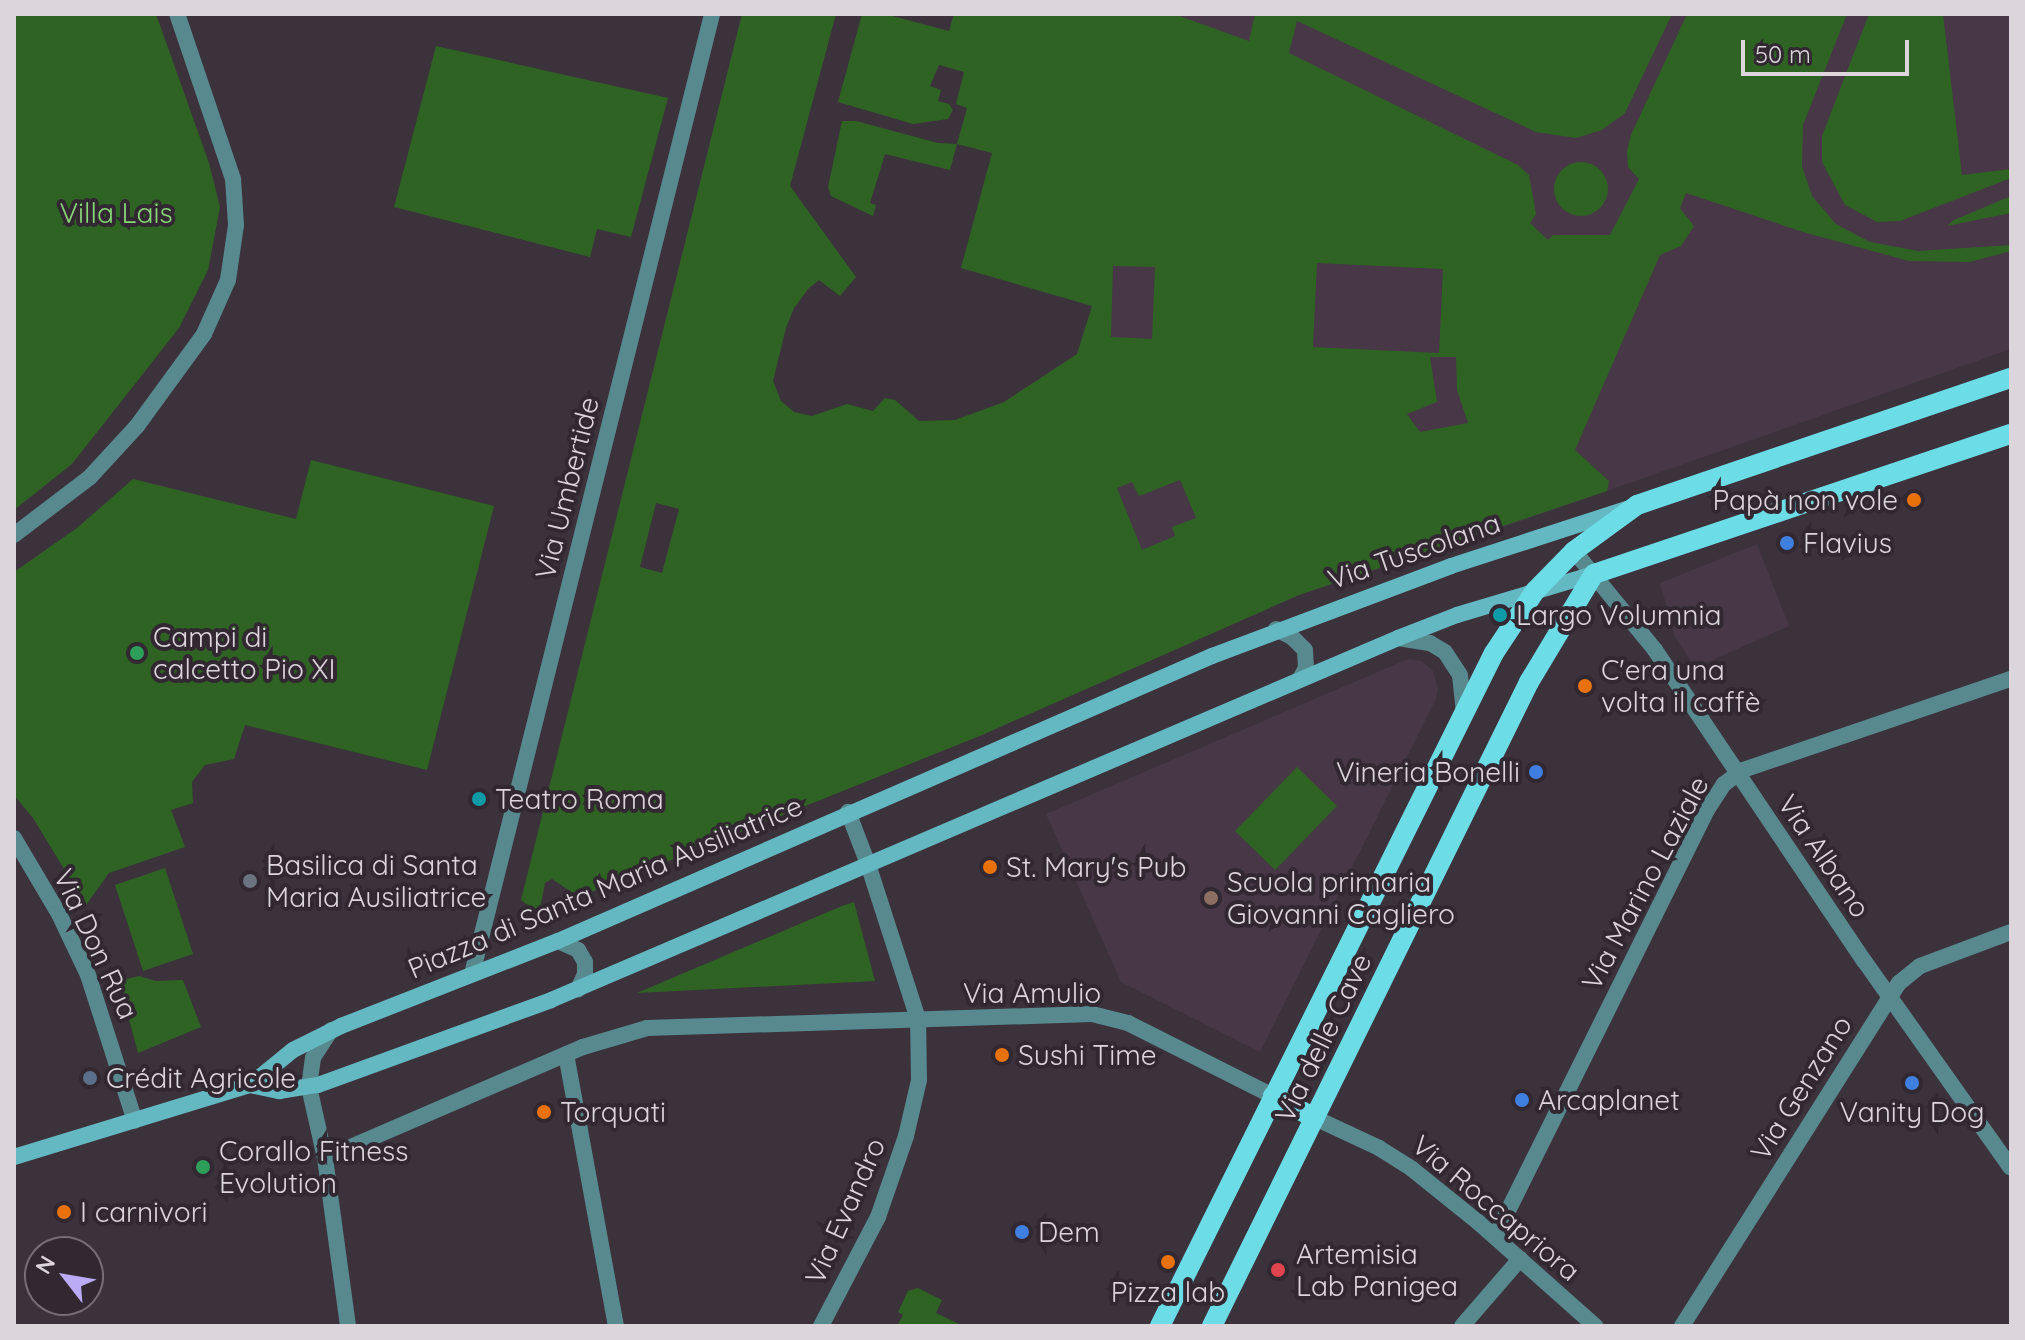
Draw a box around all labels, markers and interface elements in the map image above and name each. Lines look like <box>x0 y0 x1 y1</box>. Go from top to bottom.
scale bar <box>1745 24 1913 74</box>
text: 50 m <box>1755 39 1811 69</box>
park label: Villa Lais <box>59 196 173 230</box>
street label: Via Umbertide <box>528 393 606 583</box>
place label: Papà non vole <box>1712 483 1898 517</box>
marker: Papà non vole <box>1905 491 1923 509</box>
street label: Via Tuscolana <box>1324 506 1504 596</box>
place label: Flavius <box>1803 526 1892 560</box>
marker: Flavius <box>1778 534 1796 552</box>
place label: Largo Volumnia <box>1516 598 1721 632</box>
marker: Largo Volumnia <box>1491 606 1509 624</box>
place label: Campi di calcetto Pio XI <box>153 620 336 686</box>
marker: Campi di calcetto Pio XI <box>128 644 146 662</box>
place label: C'era una volta il caffè <box>1601 653 1761 719</box>
marker: C'era una volta il caffè <box>1576 677 1594 695</box>
place label: Vineria Bonelli <box>1336 755 1520 789</box>
marker: Vineria Bonelli <box>1527 763 1545 781</box>
street label: Via Marino Laziale <box>1575 770 1715 996</box>
place label: Teatro Roma <box>495 782 664 816</box>
street label: Piazza di Santa Maria Ausiliatrice <box>403 788 807 986</box>
street label: Via Albano <box>1771 788 1877 924</box>
marker: Teatro Roma <box>470 790 488 808</box>
place label: Basilica di Santa Maria Ausiliatrice <box>266 848 486 914</box>
place label: St. Mary's Pub <box>1006 850 1186 884</box>
marker: St. Mary's Pub <box>981 858 999 876</box>
street label: Via Don Rua <box>47 864 145 1024</box>
place label: Scuola primaria Giovanni Cagliero <box>1227 865 1455 931</box>
marker: Basilica di Santa Maria Ausiliatrice <box>241 872 259 890</box>
marker: Scuola primaria Giovanni Cagliero <box>1202 889 1220 907</box>
street label: Via delle Cave <box>1268 948 1378 1128</box>
street label: Via Amulio <box>963 976 1101 1010</box>
street label: Via Genzano <box>1743 1009 1859 1167</box>
place label: Sushi Time <box>1018 1038 1157 1072</box>
marker: Sushi Time <box>993 1046 1011 1064</box>
place label: Crédit Agricole <box>106 1061 296 1095</box>
marker: Crédit Agricole <box>81 1069 99 1087</box>
marker: Vanity Dog <box>1903 1074 1921 1092</box>
place label: Arcaplanet <box>1538 1083 1680 1117</box>
marker: Arcaplanet <box>1513 1091 1531 1109</box>
place label: Torquati <box>560 1095 666 1129</box>
place label: Vanity Dog <box>1839 1095 1985 1129</box>
marker: Torquati <box>535 1103 553 1121</box>
street label: Via Roccapriora <box>1405 1128 1587 1288</box>
street label: Via Evandro <box>798 1133 892 1289</box>
place label: Corallo Fitness Evolution <box>219 1134 408 1200</box>
marker: Corallo Fitness Evolution <box>194 1158 212 1176</box>
place label: I carnivori <box>80 1195 207 1229</box>
marker: I carnivori <box>55 1203 73 1221</box>
place label: Dem <box>1038 1215 1100 1249</box>
marker: Dem <box>1013 1223 1031 1241</box>
north arrow <box>24 1236 104 1316</box>
place label: Artemisia Lab Panigea <box>1296 1237 1458 1303</box>
text: N <box>29 1251 61 1279</box>
marker: Pizza lab <box>1159 1253 1177 1271</box>
marker: Artemisia Lab Panigea <box>1267 1259 1289 1281</box>
place label: Pizza lab <box>1111 1275 1225 1309</box>

